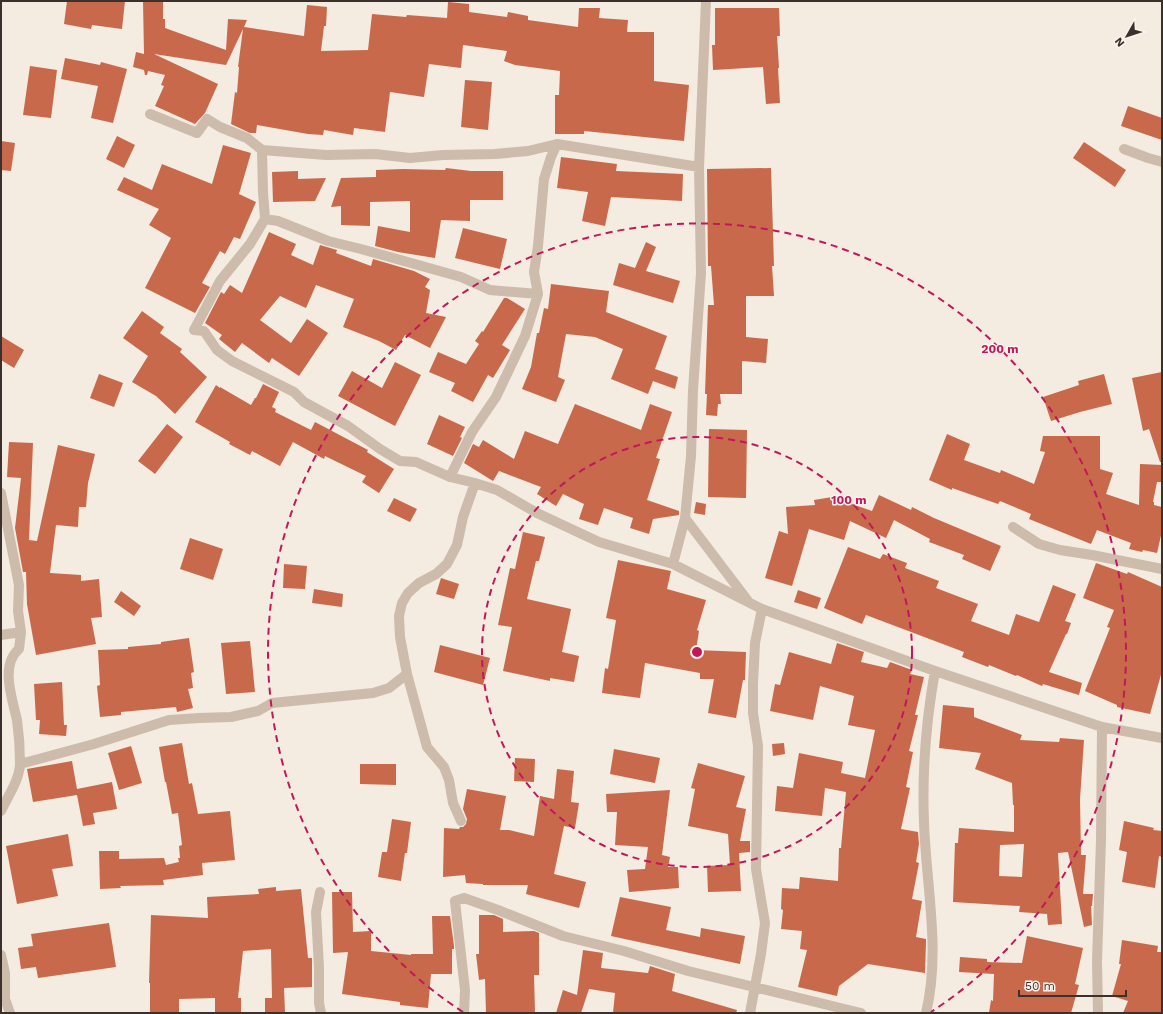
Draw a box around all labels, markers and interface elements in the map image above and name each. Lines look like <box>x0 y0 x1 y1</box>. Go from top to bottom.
north arrow <box>1107 16 1147 56</box>
text: N <box>1112 35 1127 49</box>
text: 200 m <box>981 342 1019 356</box>
text: 100 m <box>831 493 867 507</box>
centre of rings <box>690 645 704 659</box>
scale bar <box>1019 972 1126 998</box>
text: 50 m <box>1025 979 1055 993</box>

